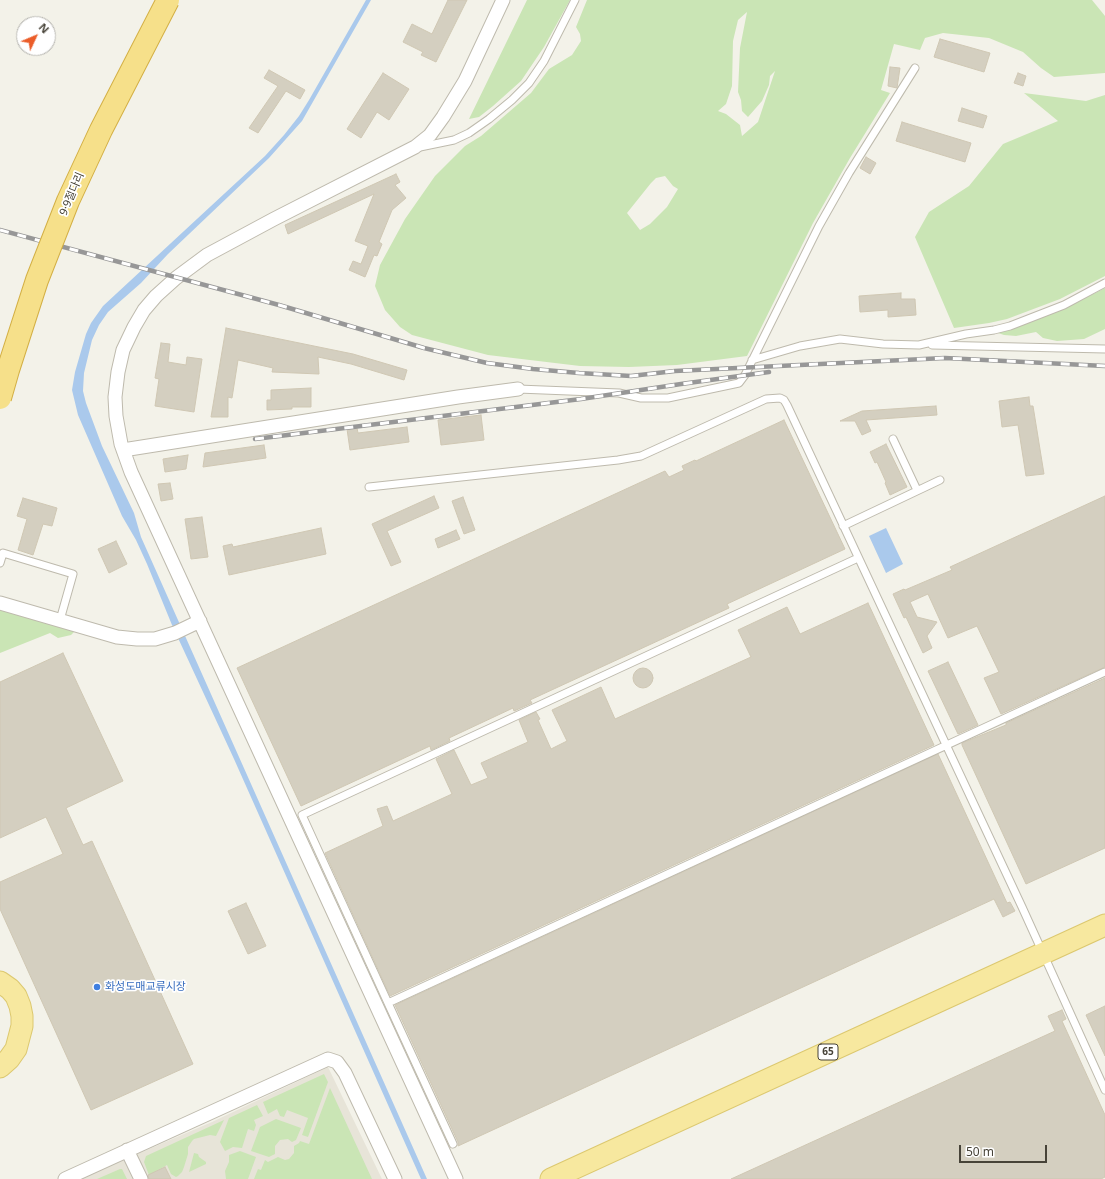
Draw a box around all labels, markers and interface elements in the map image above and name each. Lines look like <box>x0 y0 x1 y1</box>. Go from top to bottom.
north arrow <box>16 16 56 56</box>
text: N <box>36 20 53 36</box>
street label: 9·9절다리 <box>57 170 87 218</box>
place label: 화성도매교류시장 <box>105 980 186 994</box>
marker: 화성도매교류시장 <box>92 982 102 992</box>
road number: 65 <box>818 1044 838 1060</box>
scale bar <box>961 1137 1049 1163</box>
text: 50 m <box>966 1143 994 1160</box>

